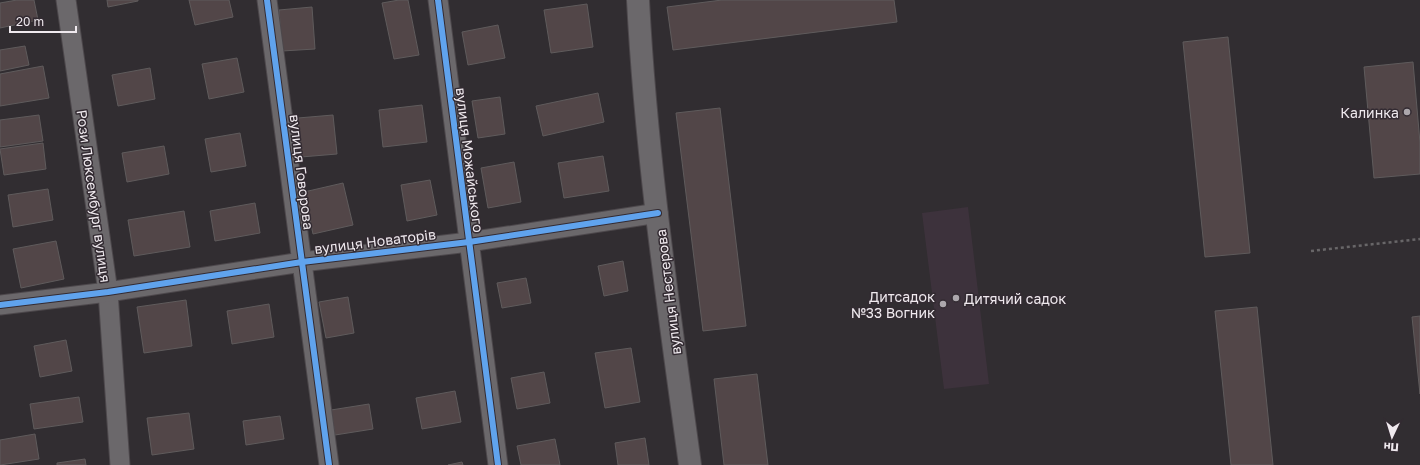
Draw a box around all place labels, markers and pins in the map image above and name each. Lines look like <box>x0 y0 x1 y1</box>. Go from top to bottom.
place label: Калинка <box>1340 104 1399 121</box>
marker: Калинка <box>1402 107 1412 117</box>
place label: Дитсадок №33 Вогник <box>850 288 935 321</box>
place label: Дитячий садок <box>964 290 1066 307</box>
marker: Дитячий садок <box>951 293 961 303</box>
marker: Дитсадок №33 Вогник <box>938 299 948 309</box>

